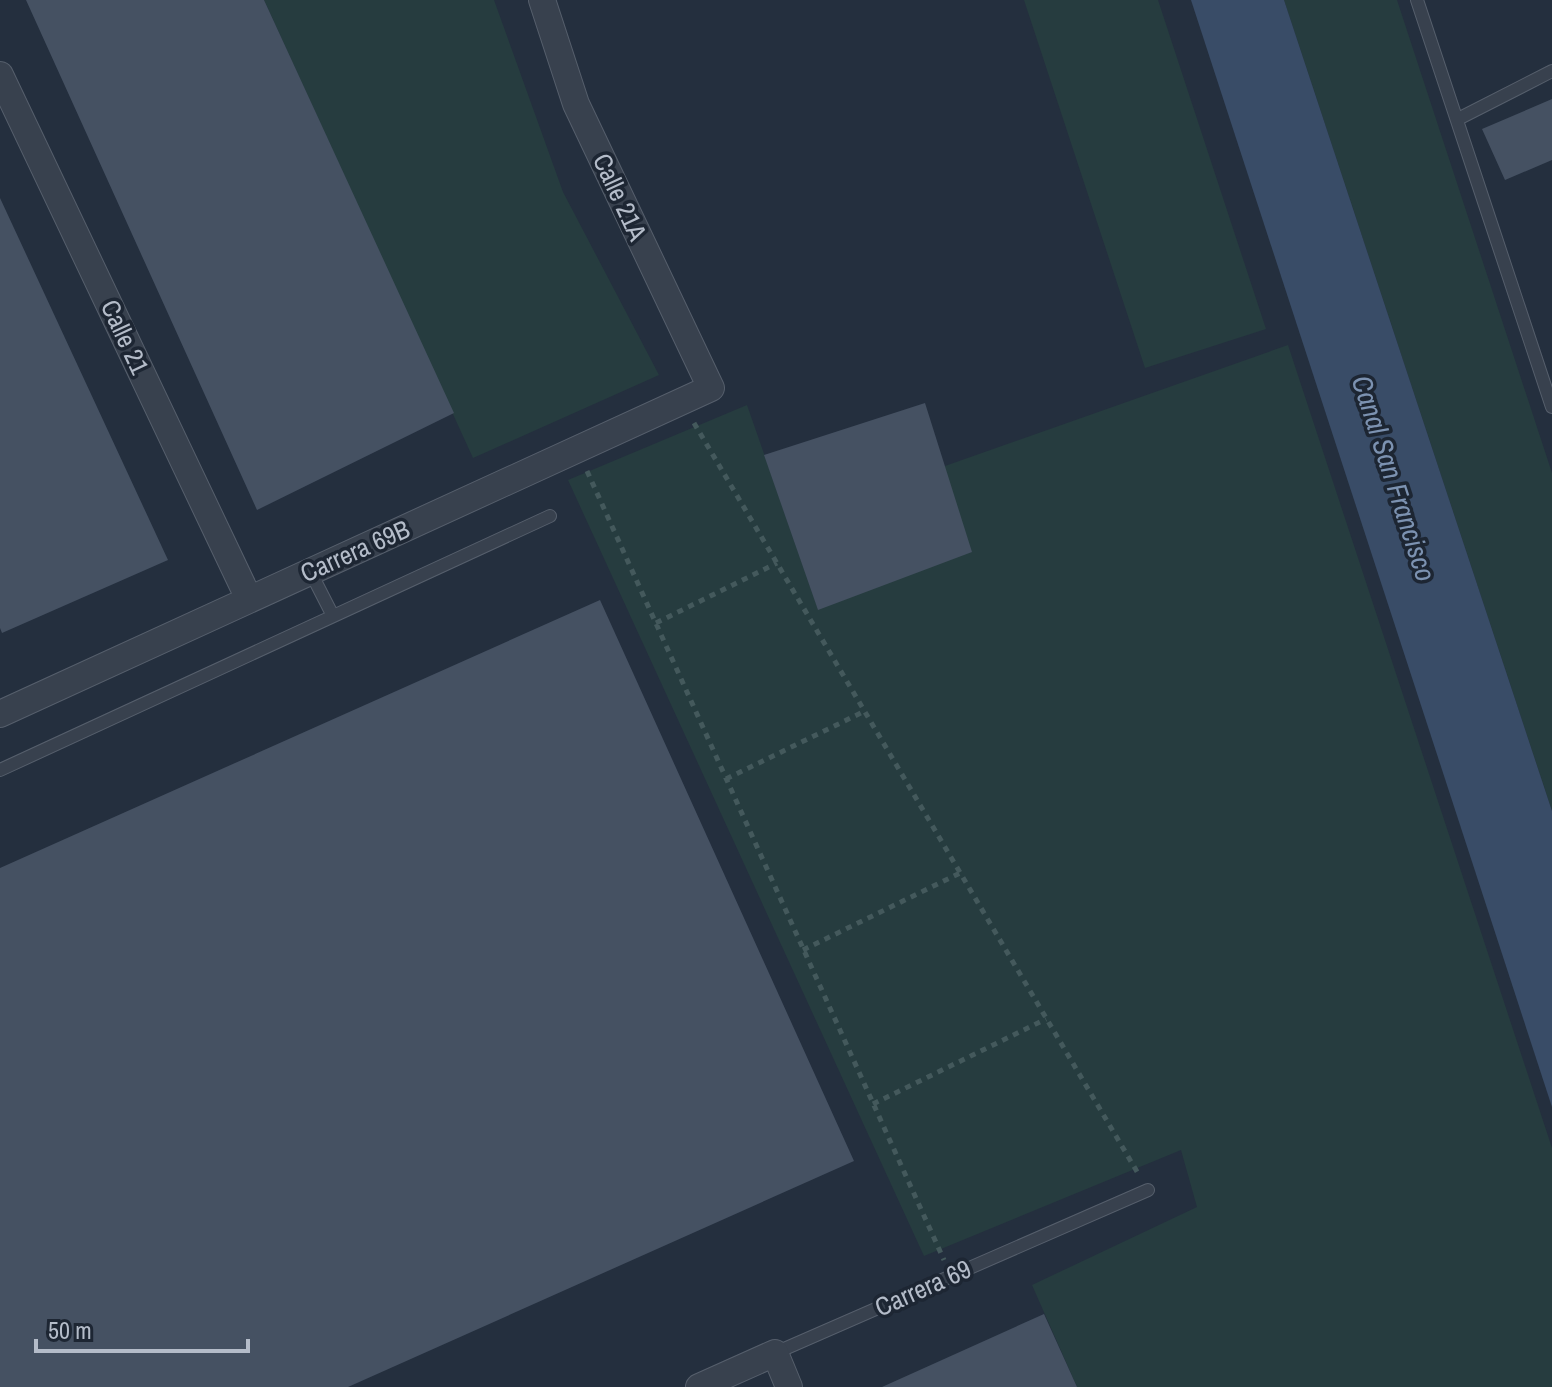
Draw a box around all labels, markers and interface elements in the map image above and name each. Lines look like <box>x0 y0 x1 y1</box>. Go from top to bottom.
street label: Calle 21A <box>585 148 656 247</box>
street label: Calle 21 <box>93 294 158 380</box>
water label: Canal San Francisco <box>1343 370 1445 586</box>
street label: Carrera 69B <box>295 511 415 590</box>
street label: Carrera 69 <box>869 1251 976 1324</box>
scale bar <box>36 1303 248 1353</box>
text: 50 m <box>48 1314 92 1346</box>

